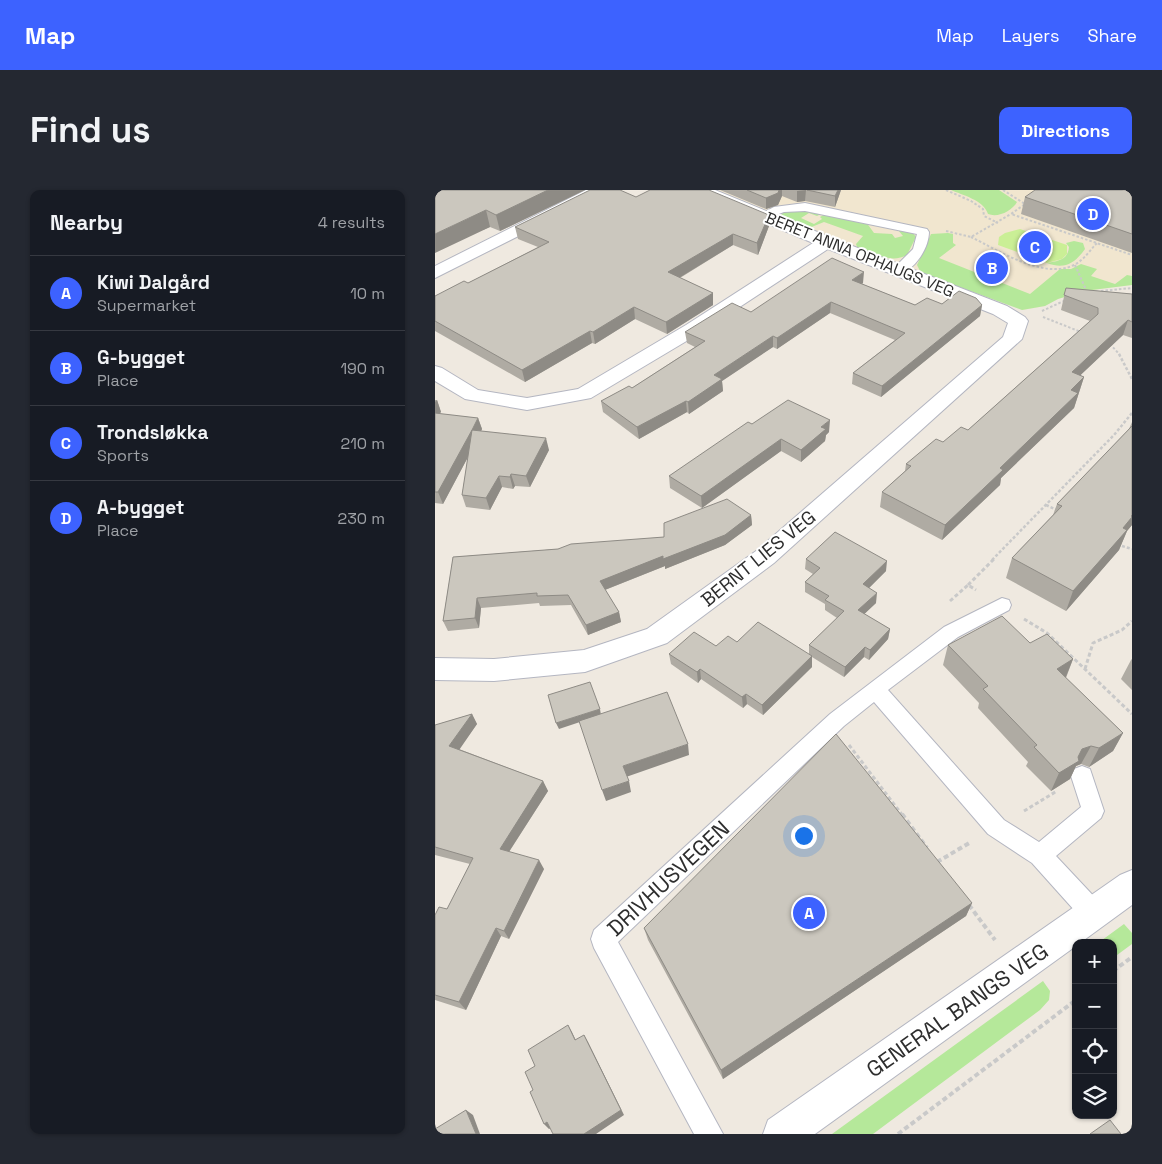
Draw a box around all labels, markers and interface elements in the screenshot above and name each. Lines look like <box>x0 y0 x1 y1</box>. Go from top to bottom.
text: Map <box>25 20 75 51</box>
text: Map <box>936 24 974 47</box>
text: Layers <box>1002 24 1059 47</box>
text: Share <box>1087 24 1137 47</box>
button: Directions <box>999 107 1132 154</box>
text: Find us <box>30 108 151 152</box>
pin: D <box>1077 195 1109 233</box>
street label: BERET ANNA OPHAUGS VEG <box>762 207 957 302</box>
text: Nearby <box>50 209 123 236</box>
text: 4 results <box>318 212 385 233</box>
pin: C <box>1019 228 1051 266</box>
pin: B <box>976 249 1008 287</box>
text: Kiwi Dalgård <box>97 270 210 295</box>
text: A <box>61 283 71 304</box>
text: 10 m <box>350 283 385 304</box>
text: Supermarket <box>97 295 196 316</box>
text: G-bygget <box>97 345 185 370</box>
text: B <box>61 358 71 379</box>
text: 190 m <box>340 358 385 379</box>
text: Place <box>97 370 139 391</box>
text: Trondsløkka <box>97 420 208 445</box>
text: C <box>61 433 71 454</box>
text: 210 m <box>341 433 385 454</box>
text: Sports <box>97 445 149 466</box>
text: A-bygget <box>97 495 185 520</box>
street label: BERNT LIES VEG <box>696 504 821 612</box>
text: D <box>61 508 71 529</box>
text: 230 m <box>338 508 385 529</box>
text: Place <box>97 520 139 541</box>
street label: DRIVHUSVEGEN <box>601 814 735 942</box>
your location <box>791 823 817 849</box>
pin: A <box>793 894 825 932</box>
street label: GENERAL BANGS VEG <box>861 937 1053 1083</box>
map controls <box>1072 939 1117 1119</box>
button: + <box>1072 939 1117 984</box>
button: − <box>1072 984 1117 1029</box>
button: locate <box>1072 1029 1117 1074</box>
button: layers <box>1072 1074 1117 1119</box>

